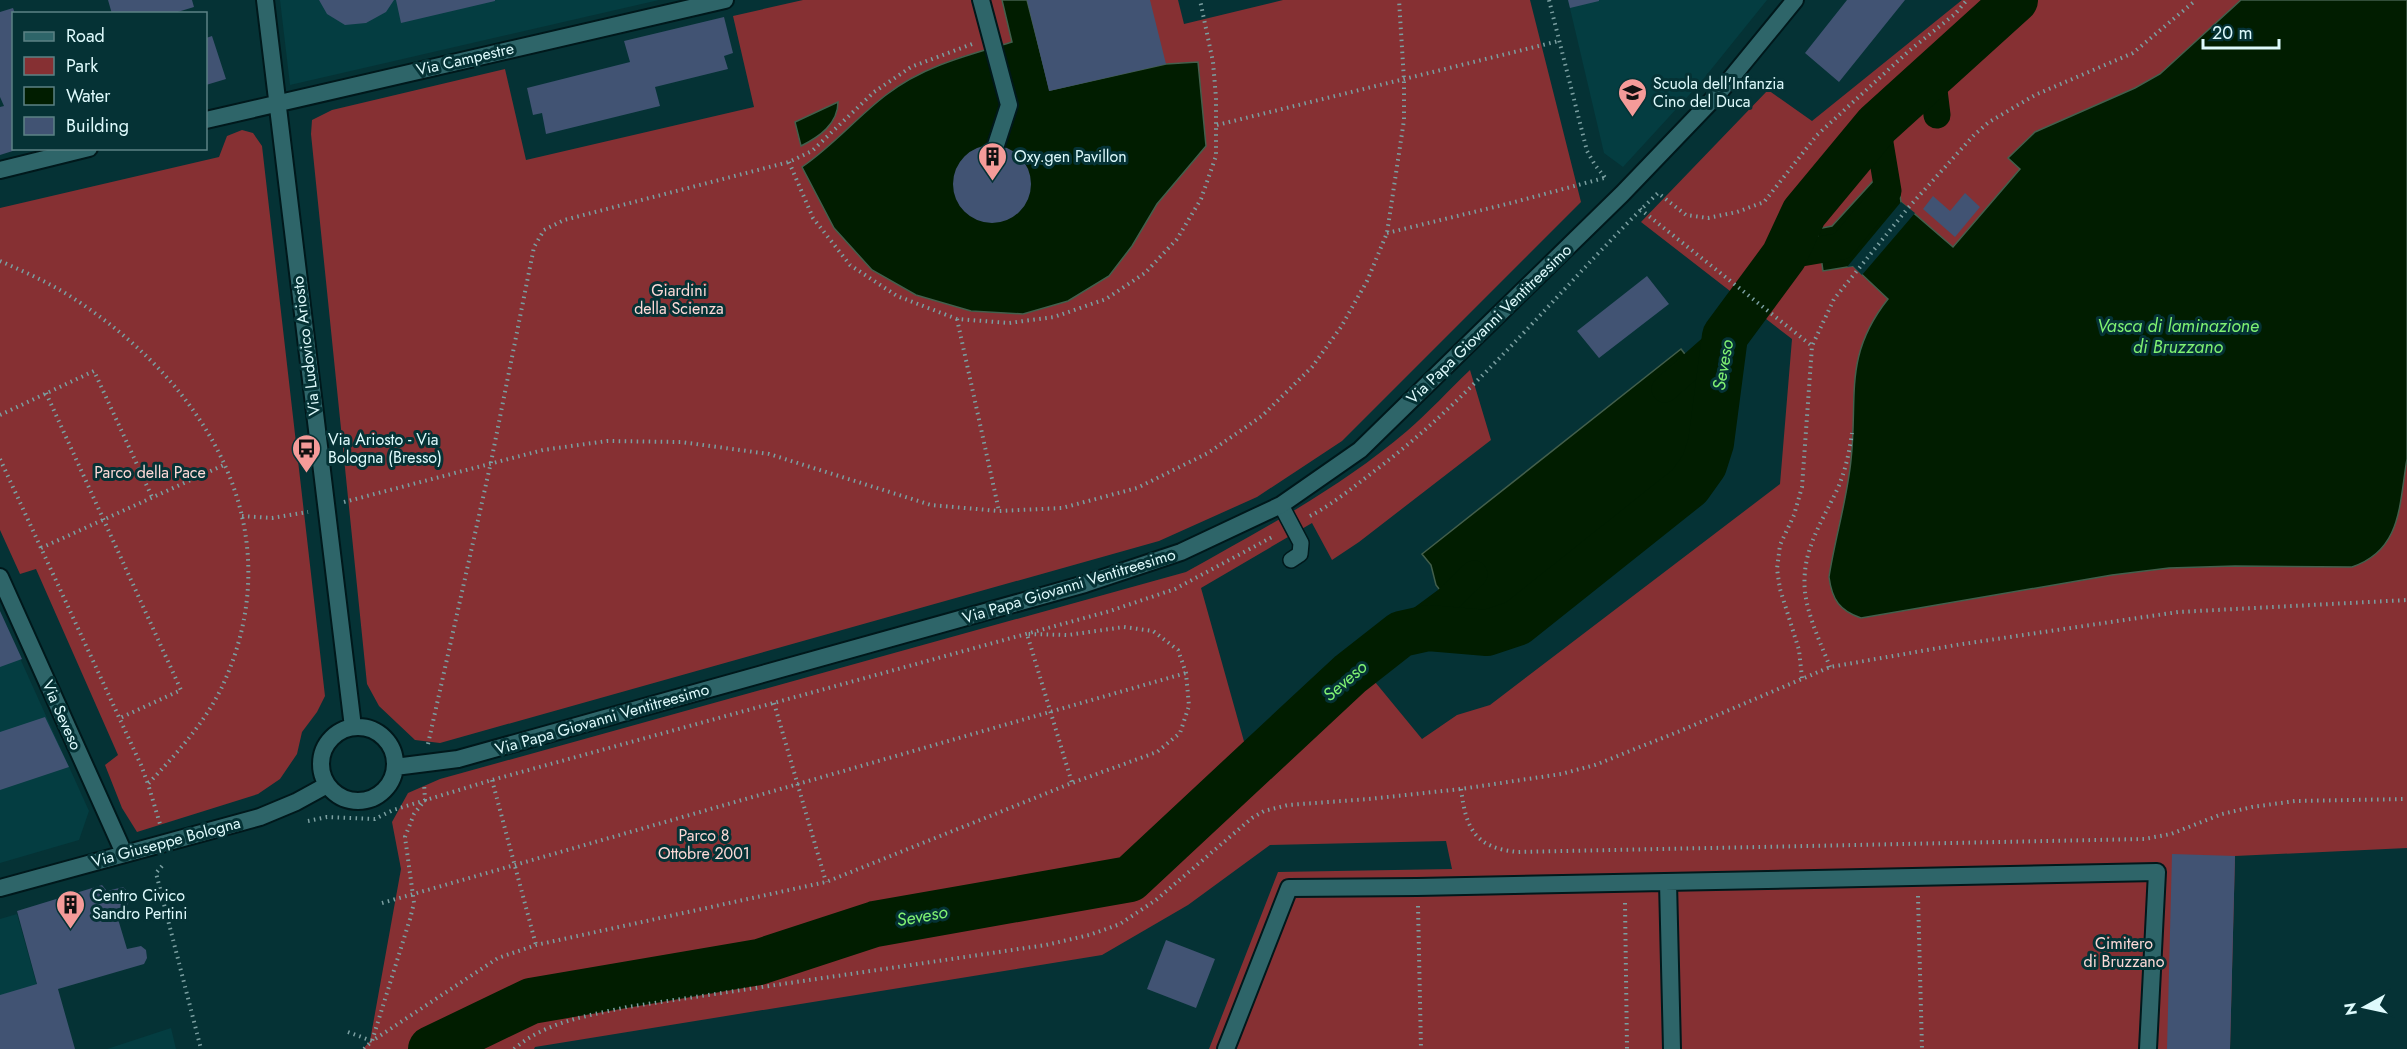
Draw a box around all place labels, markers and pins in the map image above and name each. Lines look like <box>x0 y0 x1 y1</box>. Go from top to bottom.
place label: Scuola dell'Infanzia Cino del Duca <box>1653 72 1784 113</box>
school or university icon: Scuola dell'Infanzia Cino del Duca <box>1616 76 1648 118</box>
building icon: Oxy.gen Pavillon <box>977 140 1009 182</box>
place label: Oxy.gen Pavillon <box>1014 145 1127 168</box>
place label: Via Ariosto - Via Bologna (Bresso) <box>328 428 442 469</box>
bus stop icon: Via Ariosto - Via Bologna (Bresso) <box>291 432 323 474</box>
place label: Centro Civico Sandro Pertini <box>92 884 187 925</box>
building icon: Centro Civico Sandro Pertini <box>55 888 87 930</box>

